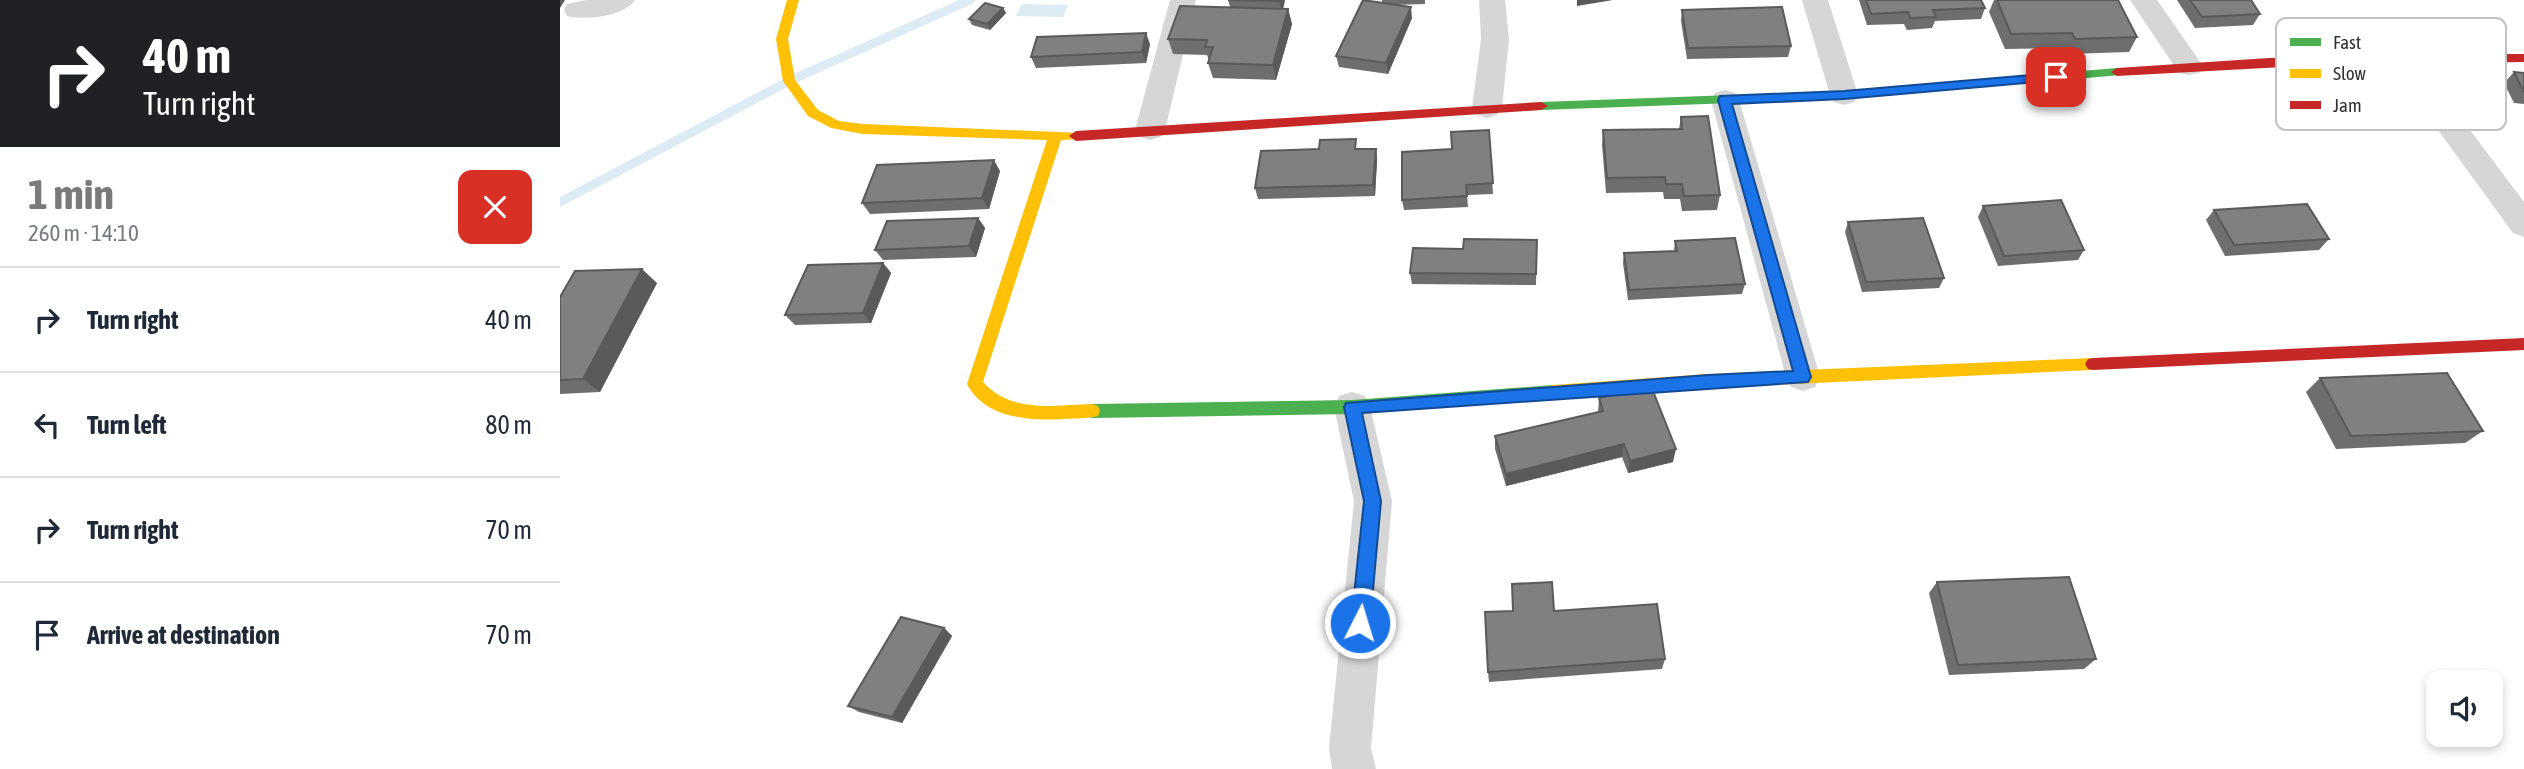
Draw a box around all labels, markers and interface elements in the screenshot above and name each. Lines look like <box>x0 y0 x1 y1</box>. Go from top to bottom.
legend <box>2276 18 2506 130</box>
text: 40 m <box>143 27 231 83</box>
icon: right <box>28 28 119 119</box>
text: Fast <box>2333 31 2361 53</box>
pin <box>2026 47 2086 107</box>
icon: arrive <box>2037 58 2075 96</box>
text: Slow <box>2333 62 2367 84</box>
text: Turn right <box>143 85 256 122</box>
text: Jam <box>2333 94 2362 116</box>
text: 1 min <box>28 170 114 218</box>
button: close <box>458 170 532 244</box>
text: 260 m · 14:10 <box>28 220 139 246</box>
icon: right <box>28 301 66 339</box>
text: Turn right <box>87 305 178 335</box>
text: 40 m <box>485 305 532 335</box>
icon: left <box>28 406 66 444</box>
text: Turn left <box>87 410 167 440</box>
text: 80 m <box>485 410 532 440</box>
icon: right <box>28 511 66 549</box>
text: Turn right <box>87 515 178 545</box>
text: 70 m <box>485 515 532 545</box>
position arrow <box>1323 586 1397 660</box>
icon: arrive <box>28 616 66 654</box>
text: Arrive at destination <box>87 620 280 650</box>
text: 70 m <box>485 620 532 650</box>
map controls <box>2426 670 2503 747</box>
button: sound <box>2426 670 2503 747</box>

